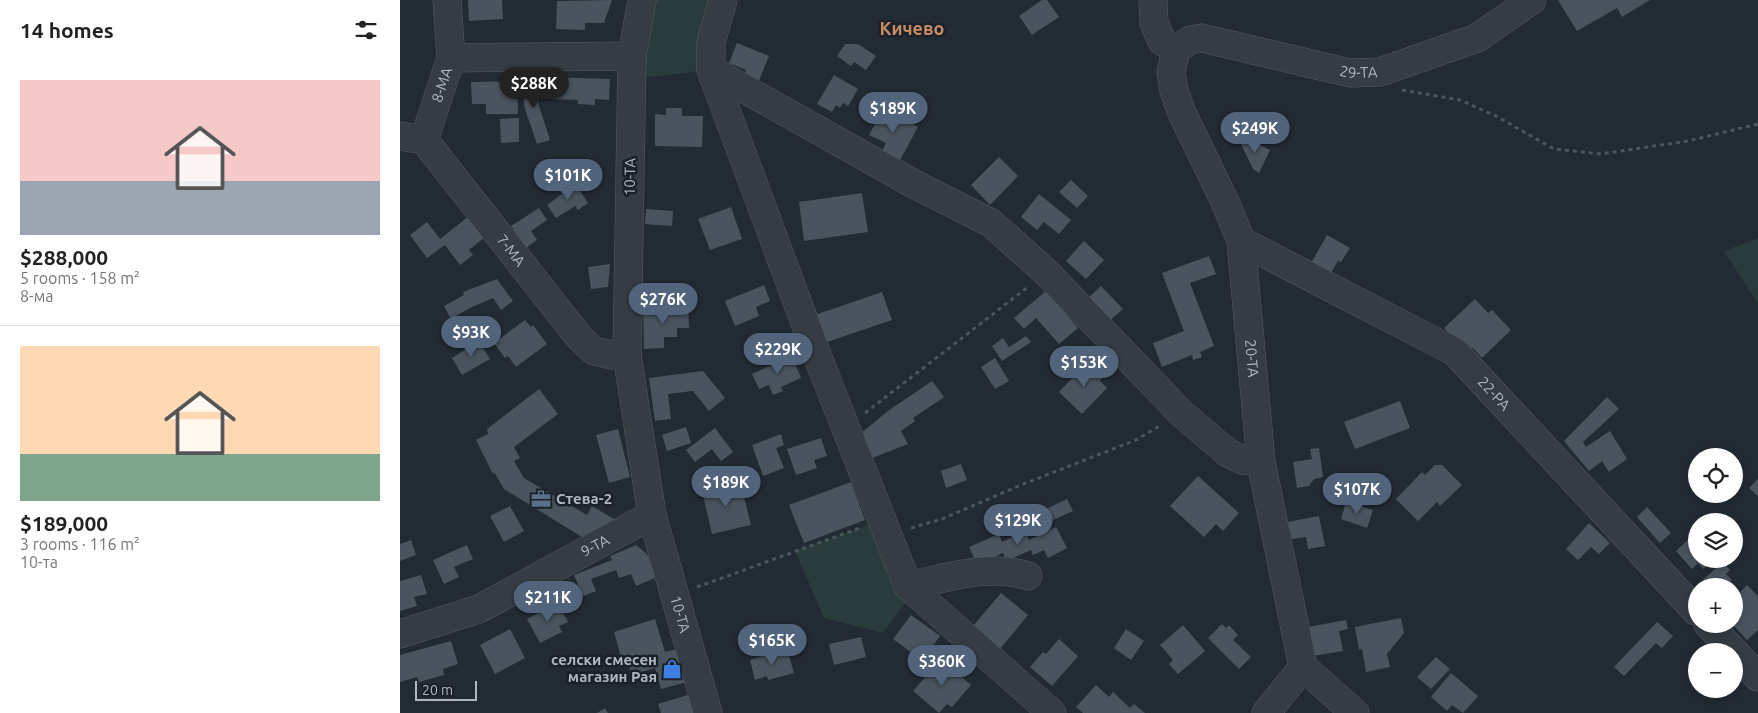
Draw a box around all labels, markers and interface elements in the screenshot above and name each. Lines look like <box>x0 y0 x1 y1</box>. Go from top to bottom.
icon: filters <box>352 16 380 44</box>
text: 14 homes <box>20 18 114 42</box>
district label: Кичево <box>880 18 944 38</box>
street label: 29-ТА <box>1338 62 1378 81</box>
street label: 8-МА <box>428 65 455 104</box>
pin: $288K <box>499 66 569 109</box>
text: $288K <box>511 74 557 92</box>
pin: $189K <box>858 92 928 134</box>
text: $189K <box>870 99 916 117</box>
pin: $249K <box>1220 112 1290 154</box>
icon: home <box>155 113 245 203</box>
text: $249K <box>1232 119 1278 137</box>
pin: $101K <box>533 158 603 201</box>
street label: 10-ТА <box>621 158 638 196</box>
text: $101K <box>545 166 591 184</box>
street label: 7-МА <box>494 231 529 270</box>
text: $288,000 <box>20 245 108 269</box>
text: 5 rooms · 158 m² <box>20 269 140 287</box>
pin: $276K <box>628 282 698 325</box>
text: 8-ма <box>20 287 54 305</box>
text: $276K <box>640 290 686 308</box>
pin: $93K <box>441 316 501 358</box>
text: $93K <box>452 323 490 341</box>
pin: $229K <box>743 332 813 375</box>
street label: 20-ТА <box>1242 339 1262 378</box>
text: $229K <box>755 340 801 358</box>
pin: $153K <box>1049 346 1119 388</box>
text: $153K <box>1061 353 1107 371</box>
street label: 22-РА <box>1474 373 1514 414</box>
icon: home <box>155 378 245 468</box>
map controls <box>1688 448 1743 698</box>
button: locate <box>1688 448 1743 503</box>
pin: $189K <box>691 466 761 508</box>
pin: $107K <box>1322 472 1392 515</box>
text: $189K <box>703 473 749 491</box>
text: $107K <box>1334 480 1380 498</box>
office icon: Стева-2 <box>530 488 552 510</box>
place label: Стева-2 <box>556 490 612 507</box>
pin: $129K <box>983 504 1053 546</box>
text: $189,000 <box>20 511 108 535</box>
text: $129K <box>995 511 1041 529</box>
button: layers <box>1688 513 1743 568</box>
street label: 9-ТА <box>578 531 612 560</box>
text: 3 rooms · 116 m² <box>20 535 140 553</box>
text: 10-та <box>20 553 58 571</box>
button: + <box>1688 578 1743 633</box>
pin: $211K <box>513 580 583 623</box>
text: $211K <box>525 588 571 606</box>
street label: 10-ТА <box>667 593 694 635</box>
pin: $165K <box>737 624 807 666</box>
text: $165K <box>749 631 795 649</box>
button: − <box>1688 643 1743 698</box>
pin: $360K <box>907 644 977 687</box>
place label: селски смесен магазин Рая <box>551 651 657 685</box>
text: $360K <box>919 652 965 670</box>
shop icon: селски смесен магазин Рая <box>661 658 683 680</box>
scale bar <box>415 678 478 701</box>
text: 20 m <box>422 682 453 698</box>

